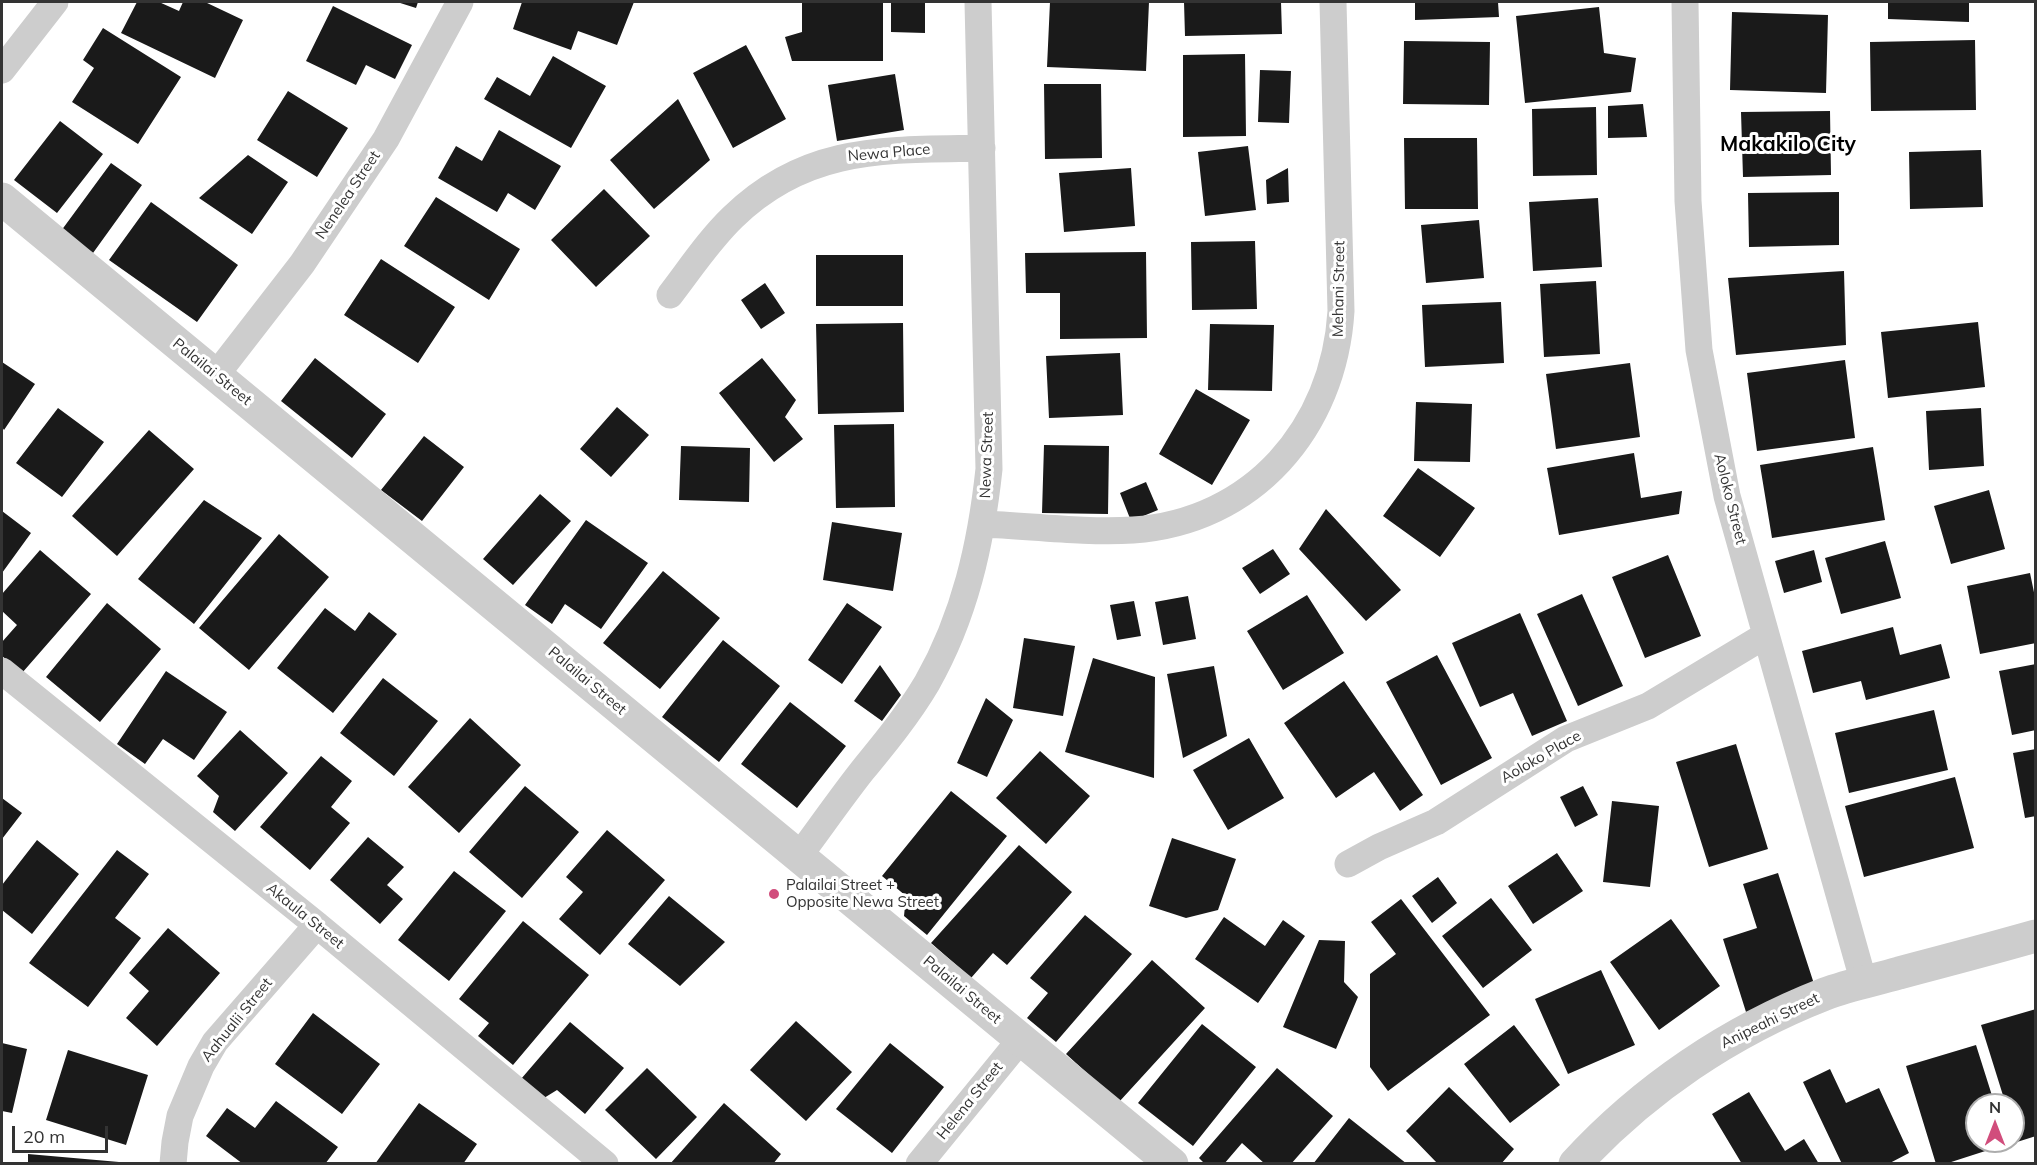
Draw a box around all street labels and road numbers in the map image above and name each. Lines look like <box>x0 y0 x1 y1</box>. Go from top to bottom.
street label: Newa Place <box>847 140 931 166</box>
street label: Nenelea Street <box>312 148 384 242</box>
street label: Mehani Street <box>1329 241 1349 337</box>
street label: Palailai Street <box>169 335 255 409</box>
street label: Newa Street <box>976 411 998 499</box>
street label: Aoloko Street <box>1710 452 1750 546</box>
street label: Palailai Street <box>544 643 630 719</box>
street label: Aoloko Place <box>1498 727 1584 787</box>
street label: Akaula Street <box>263 879 347 953</box>
street label: Palailai Street <box>919 952 1005 1028</box>
street label: Aahualii Street <box>198 974 276 1066</box>
street label: Anipeahi Street <box>1718 989 1822 1053</box>
street label: Helena Street <box>933 1059 1007 1143</box>

